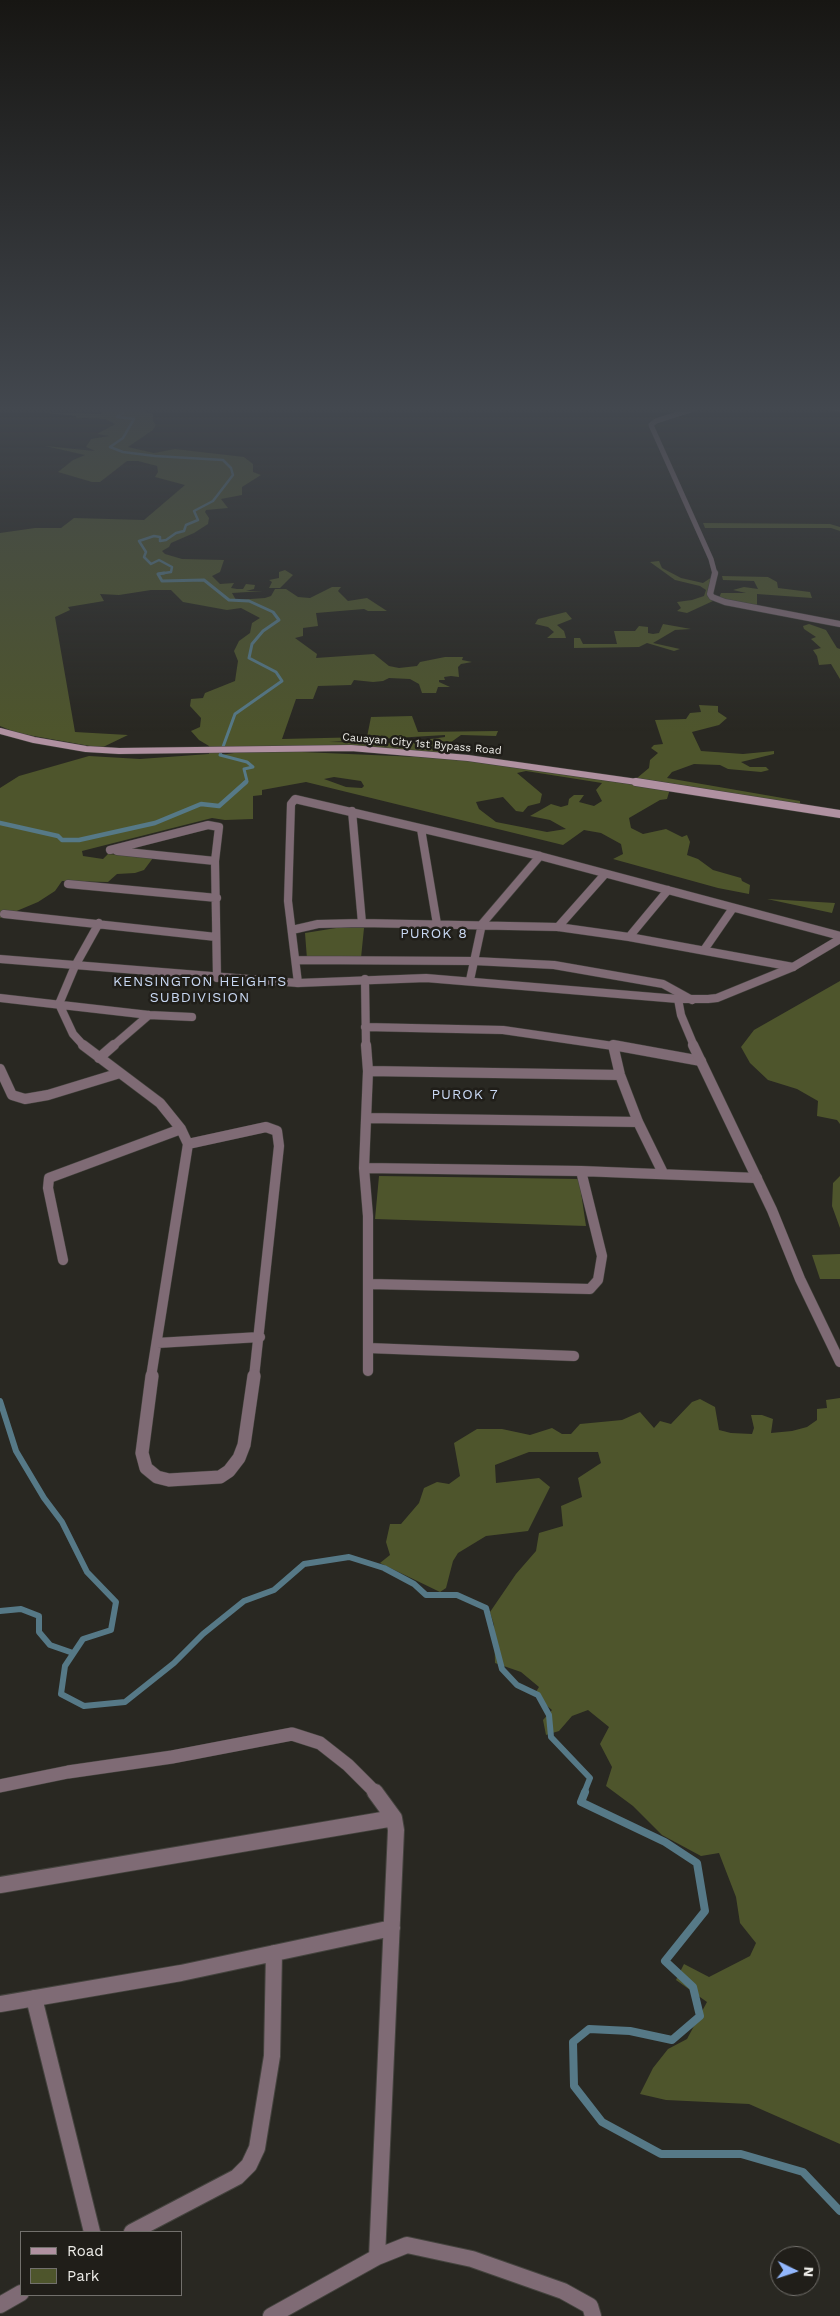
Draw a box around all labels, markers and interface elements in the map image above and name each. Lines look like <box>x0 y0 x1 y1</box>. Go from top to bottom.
street label: Cauayan City 1st Bypass Road <box>342 730 502 758</box>
district label: PUROK 8 <box>399 926 469 942</box>
district label: KENSINGTON HEIGHTS SUBDIVISION <box>111 974 289 1006</box>
district label: PUROK 7 <box>431 1087 499 1103</box>
legend <box>20 2231 182 2296</box>
text: Road <box>67 2242 104 2260</box>
north arrow <box>770 2246 820 2296</box>
text: N <box>801 2266 817 2278</box>
text: Park <box>67 2267 99 2285</box>

